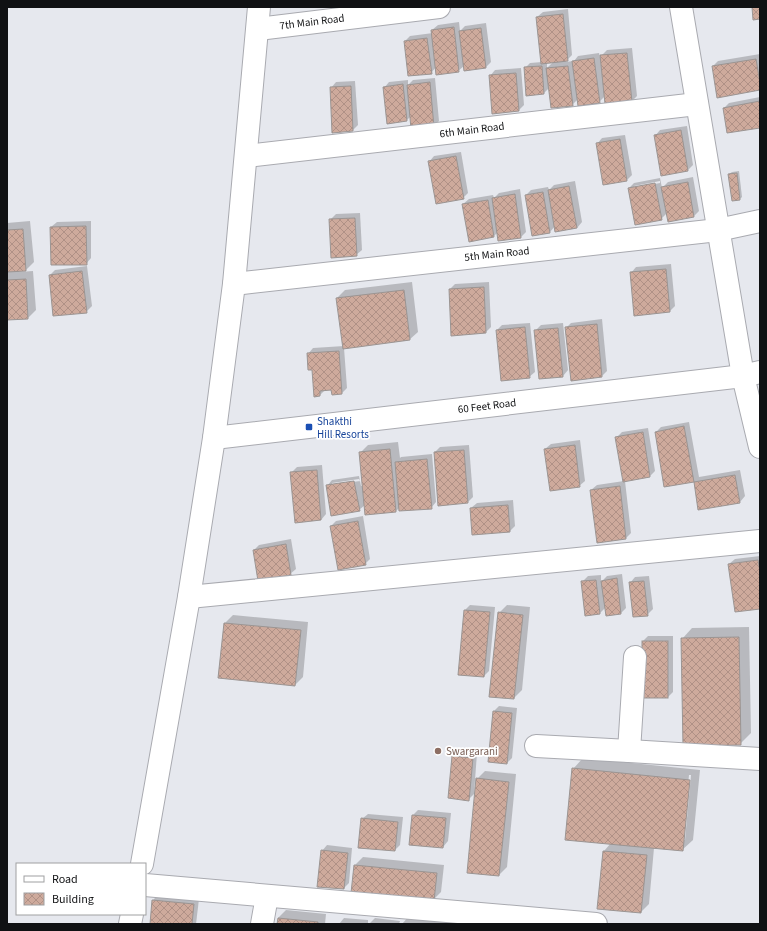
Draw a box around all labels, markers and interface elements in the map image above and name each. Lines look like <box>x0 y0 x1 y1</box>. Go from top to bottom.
street label: 7th Main Road <box>279 11 345 33</box>
street label: 6th Main Road <box>439 119 505 141</box>
street label: 5th Main Road <box>464 243 530 265</box>
street label: 60 Feet Road <box>457 395 517 417</box>
place label: Shakthi Hill Resorts <box>317 414 369 442</box>
marker: Shakthi Hill Resorts <box>304 422 314 432</box>
place label: Swargarani <box>446 744 498 759</box>
marker: Swargarani <box>433 746 443 756</box>
legend <box>16 863 146 915</box>
text: Road <box>52 871 78 888</box>
text: Building <box>52 891 94 908</box>

